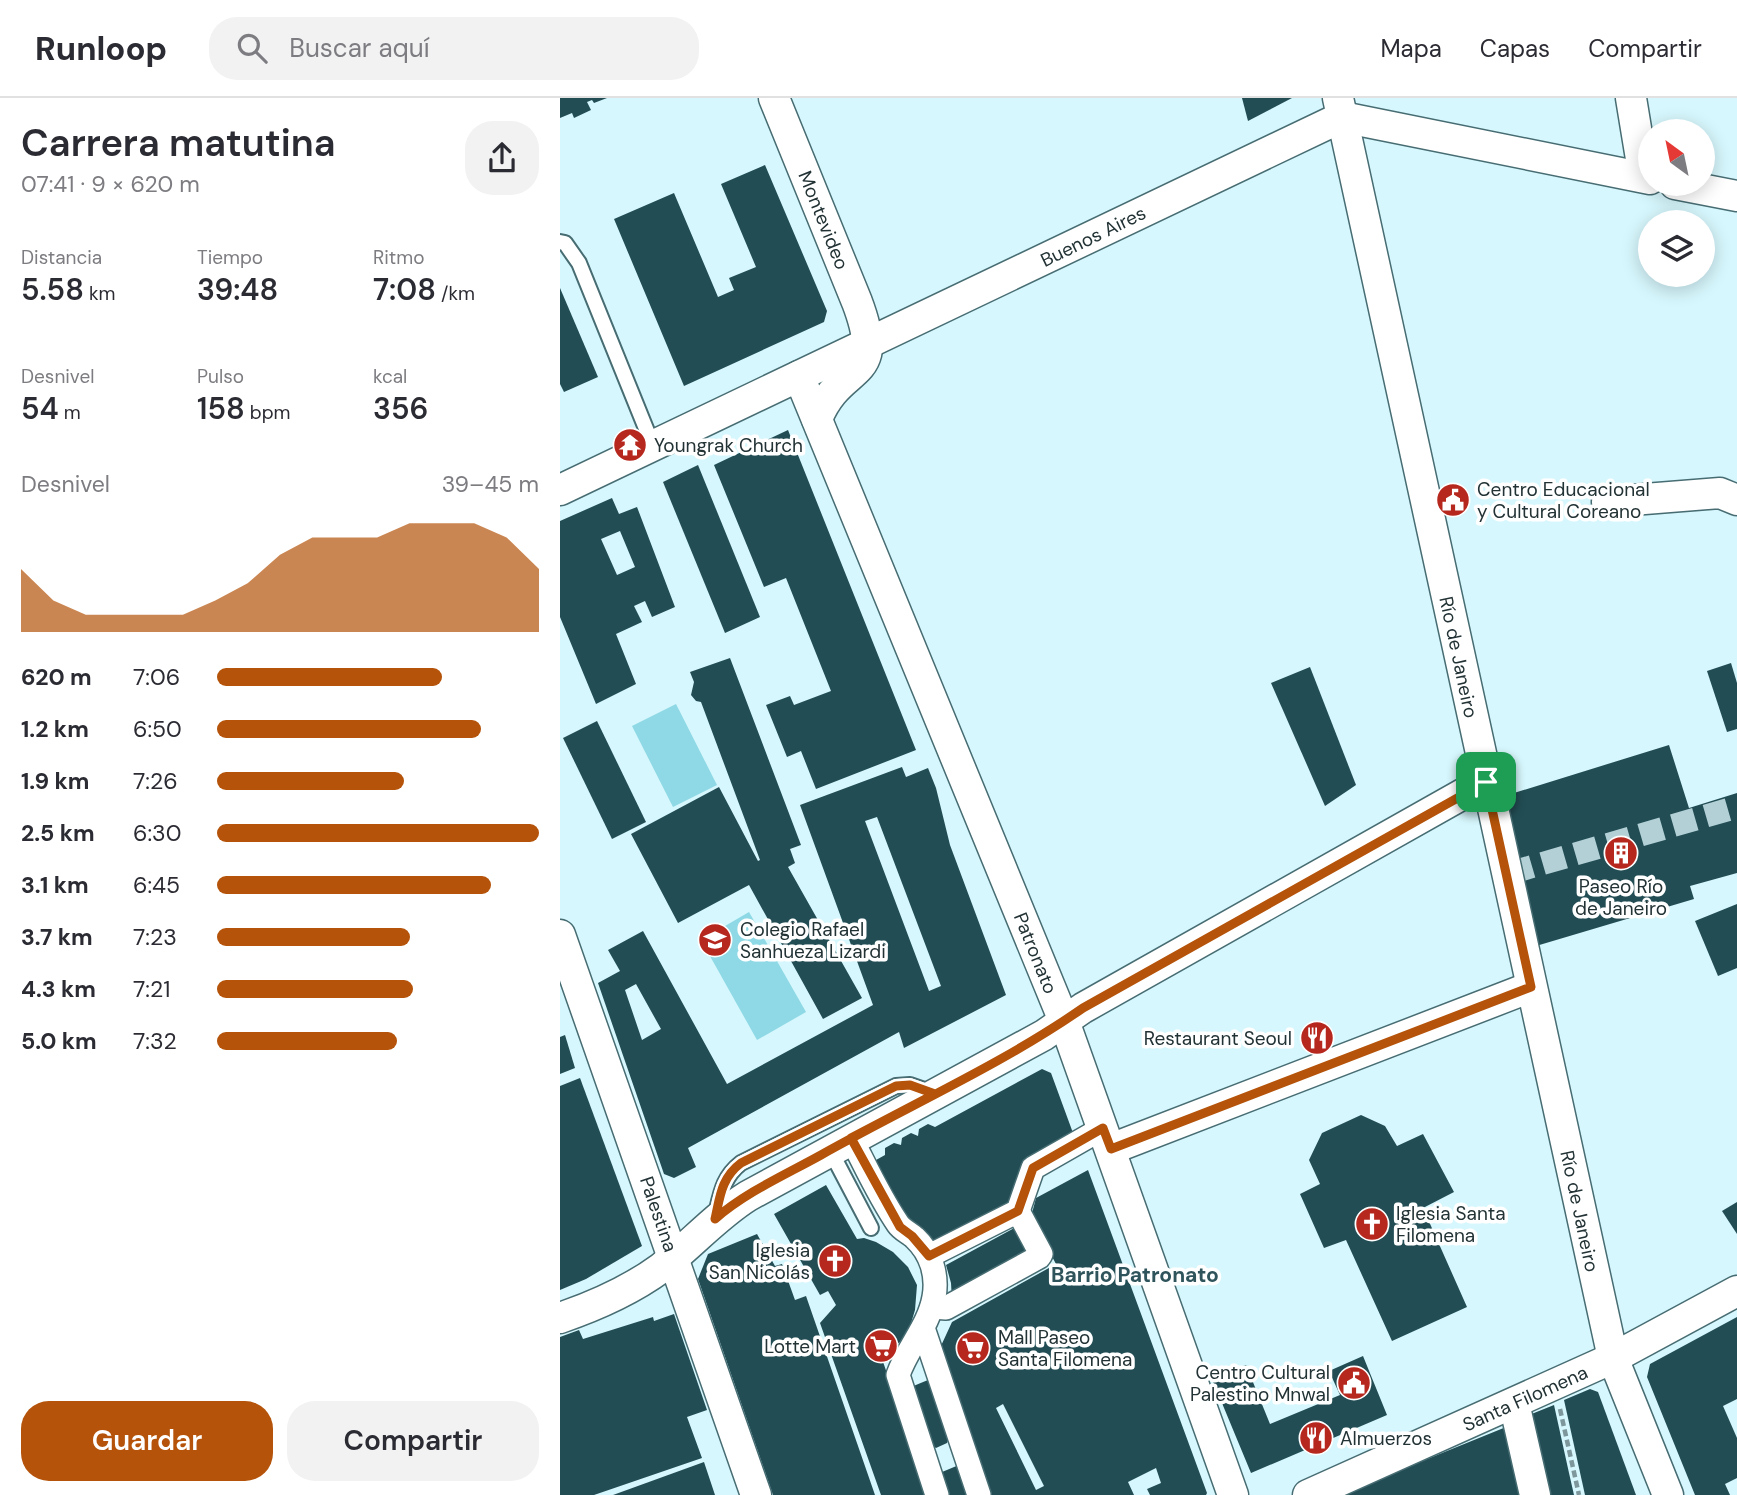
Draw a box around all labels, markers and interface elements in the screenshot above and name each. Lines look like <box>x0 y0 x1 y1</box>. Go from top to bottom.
search box <box>209 17 699 80</box>
text: Runloop <box>35 27 167 70</box>
icon: search <box>233 29 271 67</box>
text: Buscar aquí <box>289 31 430 65</box>
text: Mapa <box>1380 33 1442 64</box>
text: Capas <box>1480 33 1550 64</box>
text: Compartir <box>1588 33 1702 64</box>
text: Carrera matutina <box>21 118 335 168</box>
north arrow <box>1638 119 1715 196</box>
map controls <box>1638 119 1715 287</box>
button: share <box>465 121 539 195</box>
street label: Montevideo <box>792 167 855 273</box>
text: 07:41 · 9 × 620 m <box>21 169 200 199</box>
street label: Buenos Aires <box>1036 200 1150 273</box>
button: layers <box>1638 210 1715 287</box>
text: Distancia <box>21 245 102 270</box>
text: Tiempo <box>197 245 263 270</box>
text: Ritmo <box>373 245 425 270</box>
text: 5.58 <box>21 270 84 309</box>
text: 39:48 <box>197 270 278 309</box>
text: 7:08 <box>373 270 436 309</box>
text: km <box>84 281 115 306</box>
text: /km <box>436 281 475 306</box>
text: Desnivel <box>21 364 94 389</box>
text: Pulso <box>197 364 244 389</box>
text: kcal <box>373 364 407 389</box>
text: 54 <box>21 389 59 428</box>
text: 158 <box>197 389 245 428</box>
text: 356 <box>373 389 429 428</box>
text: m <box>59 400 81 425</box>
text: bpm <box>245 400 291 425</box>
temple icon: Youngrak Church <box>611 426 649 464</box>
place label: Youngrak Church <box>654 433 803 458</box>
text: Desnivel <box>21 469 110 499</box>
text: 39–45 m <box>442 469 539 499</box>
place label: Centro Educacional y Cultural Coreano <box>1477 477 1650 524</box>
public building icon: Centro Educacional y Cultural Coreano <box>1434 481 1472 519</box>
street label: Río de Janeiro <box>1433 594 1484 720</box>
text: 620 m <box>21 662 92 692</box>
text: 7:06 <box>133 662 180 692</box>
text: 1.2 km <box>21 714 89 744</box>
text: 6:50 <box>133 714 182 744</box>
pin <box>1456 752 1516 812</box>
icon: arrive <box>1467 763 1505 801</box>
text: 1.9 km <box>21 766 89 796</box>
text: 7:26 <box>133 766 178 796</box>
text: 2.5 km <box>21 818 95 848</box>
text: 6:30 <box>133 818 181 848</box>
building icon: Paseo Río de Janeiro <box>1602 834 1640 872</box>
text: 3.1 km <box>21 870 89 900</box>
text: 6:45 <box>133 870 180 900</box>
place label: Paseo Río de Janeiro <box>1575 874 1667 921</box>
street label: Patronato <box>1008 909 1063 997</box>
place label: Colegio Rafael Sanhueza Lizardi <box>740 917 886 964</box>
school or university icon: Colegio Rafael Sanhueza Lizardi <box>696 921 734 959</box>
text: 3.7 km <box>21 922 93 952</box>
text: 7:23 <box>133 922 177 952</box>
text: 4.3 km <box>21 974 96 1004</box>
text: 7:21 <box>133 974 170 1004</box>
restaurant icon: Restaurant Seoul <box>1298 1019 1336 1057</box>
text: 5.0 km <box>21 1026 97 1056</box>
text: 7:32 <box>133 1026 177 1056</box>
place label: Restaurant Seoul <box>1144 1026 1292 1051</box>
street label: Río de Janeiro <box>1554 1148 1605 1274</box>
street label: Palestina <box>634 1173 683 1255</box>
place label: Iglesia Santa Filomena <box>1396 1201 1506 1248</box>
church icon: Iglesia Santa Filomena <box>1353 1205 1391 1243</box>
place label: Iglesia San Nicolás <box>709 1238 810 1285</box>
church icon: Iglesia San Nicolás <box>816 1242 854 1280</box>
district label: Barrio Patronato <box>1051 1261 1219 1289</box>
place label: Mall Paseo Santa Filomena <box>998 1325 1132 1372</box>
supermarket icon: Lotte Mart <box>862 1327 900 1365</box>
supermarket icon: Mall Paseo Santa Filomena <box>954 1329 992 1367</box>
place label: Lotte Mart <box>764 1334 856 1359</box>
place label: Centro Cultural Palestino Mnwal <box>1190 1360 1330 1407</box>
street label: Santa Filomena <box>1459 1360 1592 1437</box>
public building icon: Centro Cultural Palestino Mnwal <box>1335 1364 1373 1402</box>
button: Guardar <box>21 1401 273 1481</box>
button: Compartir <box>287 1401 539 1481</box>
restaurant icon: Almuerzos <box>1297 1419 1335 1457</box>
place label: Almuerzos <box>1340 1426 1432 1451</box>

